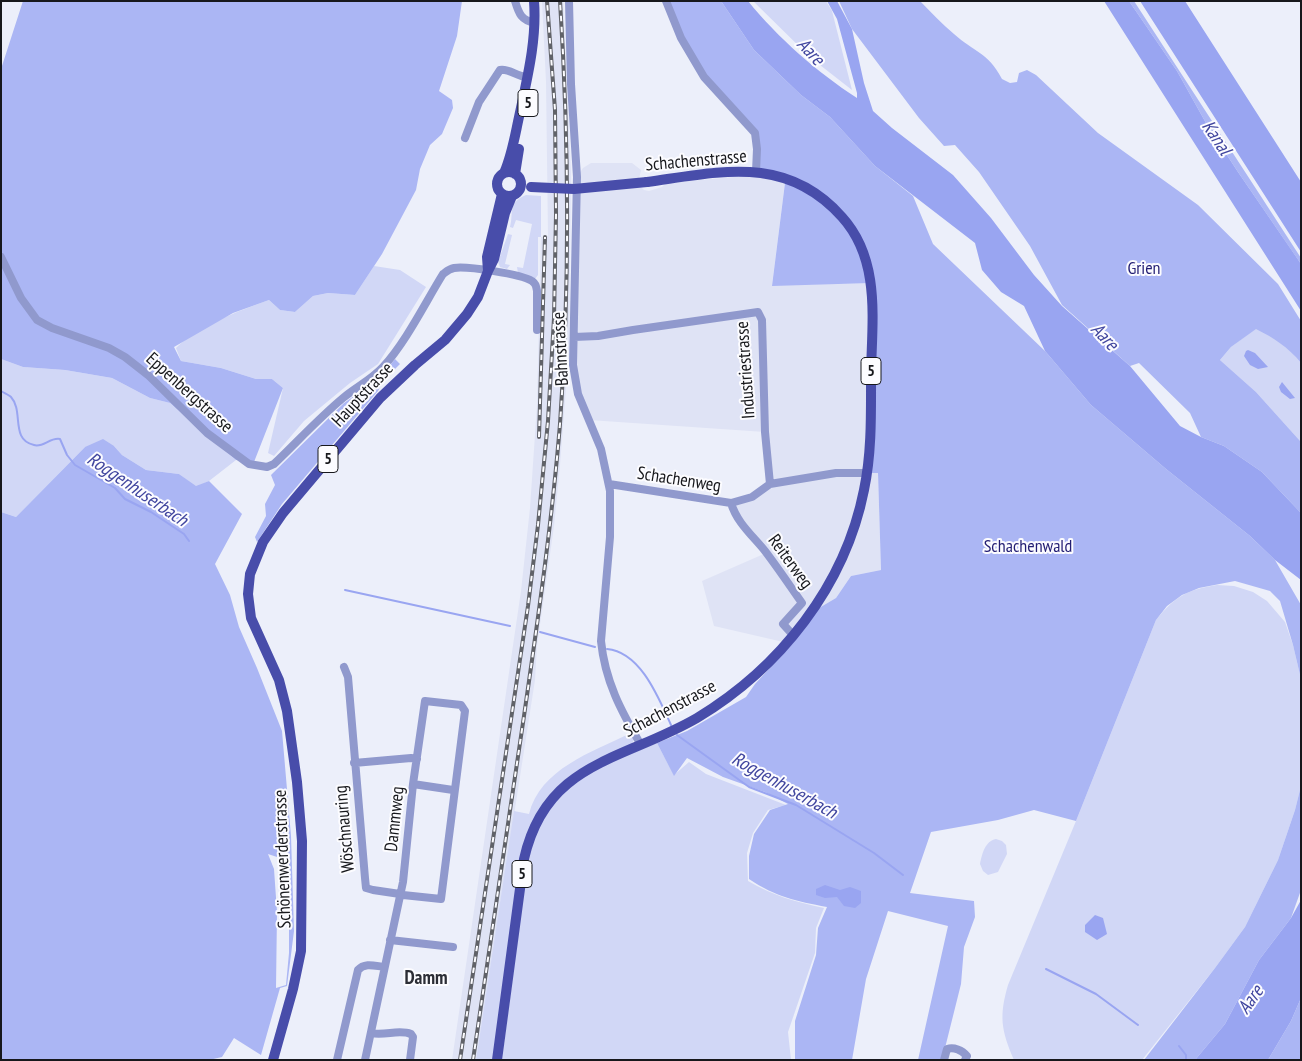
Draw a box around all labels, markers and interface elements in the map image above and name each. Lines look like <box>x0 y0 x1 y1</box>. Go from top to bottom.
water label: Aare <box>792 33 828 71</box>
road number: 5 <box>518 90 538 116</box>
water label: Kanal <box>1196 116 1236 160</box>
street label: Schachenstrasse <box>644 146 748 176</box>
park label: Grien <box>1127 258 1161 280</box>
street label: Bahnstrasse <box>548 311 574 387</box>
water label: Aare <box>1086 318 1122 356</box>
street label: Industriestrasse <box>732 320 760 420</box>
street label: Eppenbergstrasse <box>141 348 237 438</box>
street label: Hauptstrasse <box>328 358 398 432</box>
road number: 5 <box>861 358 881 384</box>
road number: 5 <box>318 446 338 472</box>
water label: Roggenhuserbach <box>82 448 192 532</box>
street label: Schachenweg <box>636 463 722 497</box>
street label: Reiterweg <box>763 531 817 593</box>
park label: Schachenwald <box>984 536 1072 558</box>
street label: Schachenstrasse <box>620 676 720 742</box>
water label: Roggenhuserbach <box>728 748 840 824</box>
street label: Wöschnauring <box>330 785 360 873</box>
street label: Dammweg <box>381 785 409 853</box>
street label: Schönenwerderstrasse <box>270 789 296 929</box>
road number: 5 <box>512 861 532 888</box>
district label: Damm <box>404 968 448 990</box>
water label: Aare <box>1233 981 1269 1019</box>

